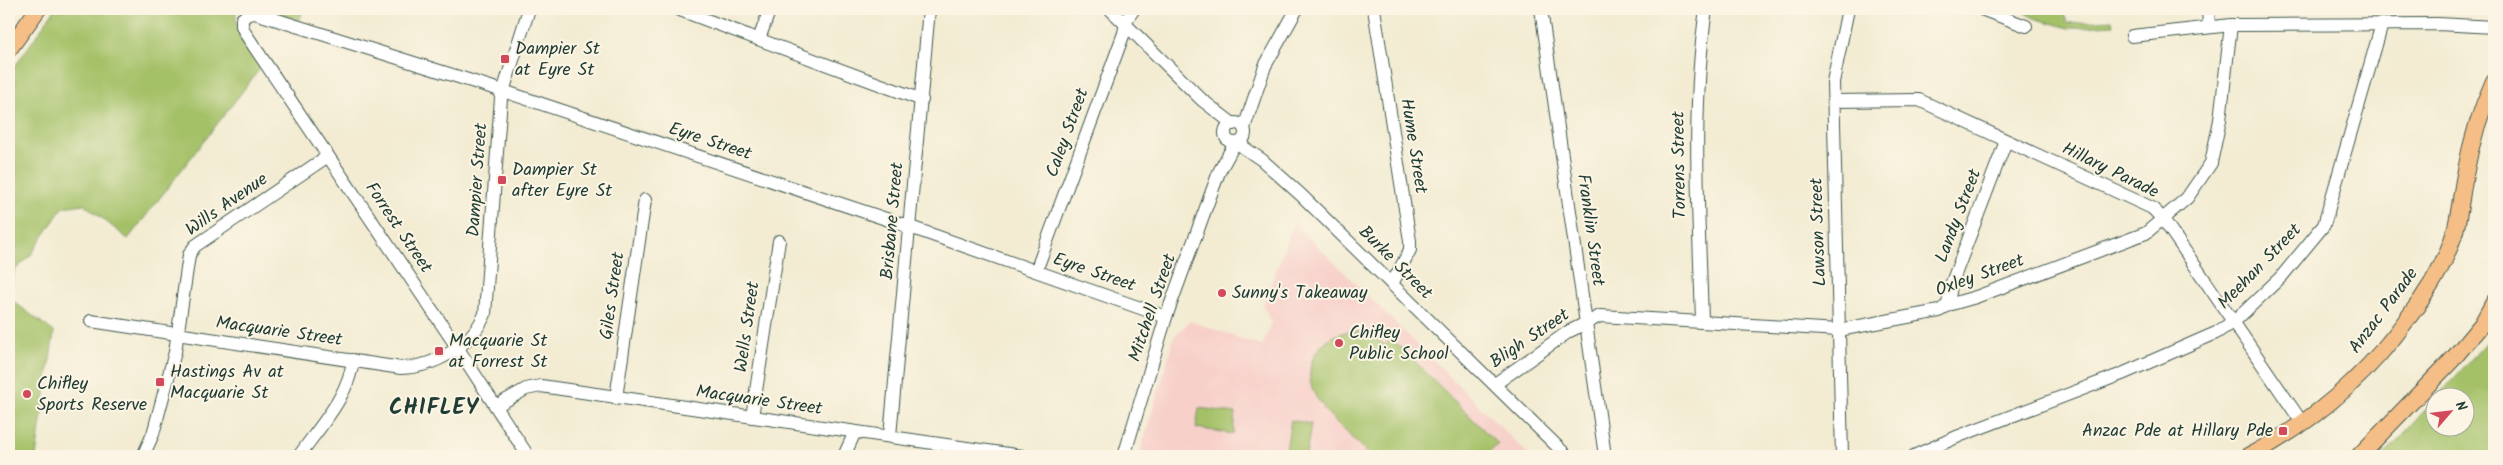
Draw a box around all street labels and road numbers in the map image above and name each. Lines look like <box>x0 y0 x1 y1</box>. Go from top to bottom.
street label: Caley Street <box>1038 83 1098 182</box>
street label: Hume Street <box>1391 96 1435 197</box>
street label: Torrens Street <box>1665 110 1695 219</box>
street label: Eyre Street <box>665 115 756 169</box>
street label: Dampier Street <box>460 121 497 238</box>
street label: Hillary Parade <box>2056 135 2164 207</box>
street label: Brisbane Street <box>873 160 913 281</box>
street label: Landy Street <box>1928 164 1990 267</box>
street label: Wills Avenue <box>180 166 274 244</box>
street label: Franklin Street <box>1568 172 1612 289</box>
street label: Forrest Street <box>357 176 440 281</box>
street label: Lawson Street <box>1803 176 1835 287</box>
street label: Meehan Street <box>2211 216 2310 317</box>
street label: Burke Street <box>1351 219 1440 308</box>
street label: Eyre Street <box>1049 245 1140 301</box>
street label: Oxley Street <box>1932 246 2029 305</box>
street label: Giles Street <box>592 249 634 342</box>
street label: Mitchell Street <box>1121 249 1185 366</box>
street label: Anzac Parade <box>2342 262 2426 360</box>
street label: Wells Street <box>727 279 769 374</box>
street label: Bligh Street <box>1484 301 1577 377</box>
street label: Macquarie Street <box>214 309 345 355</box>
street label: Macquarie Street <box>694 378 825 424</box>

